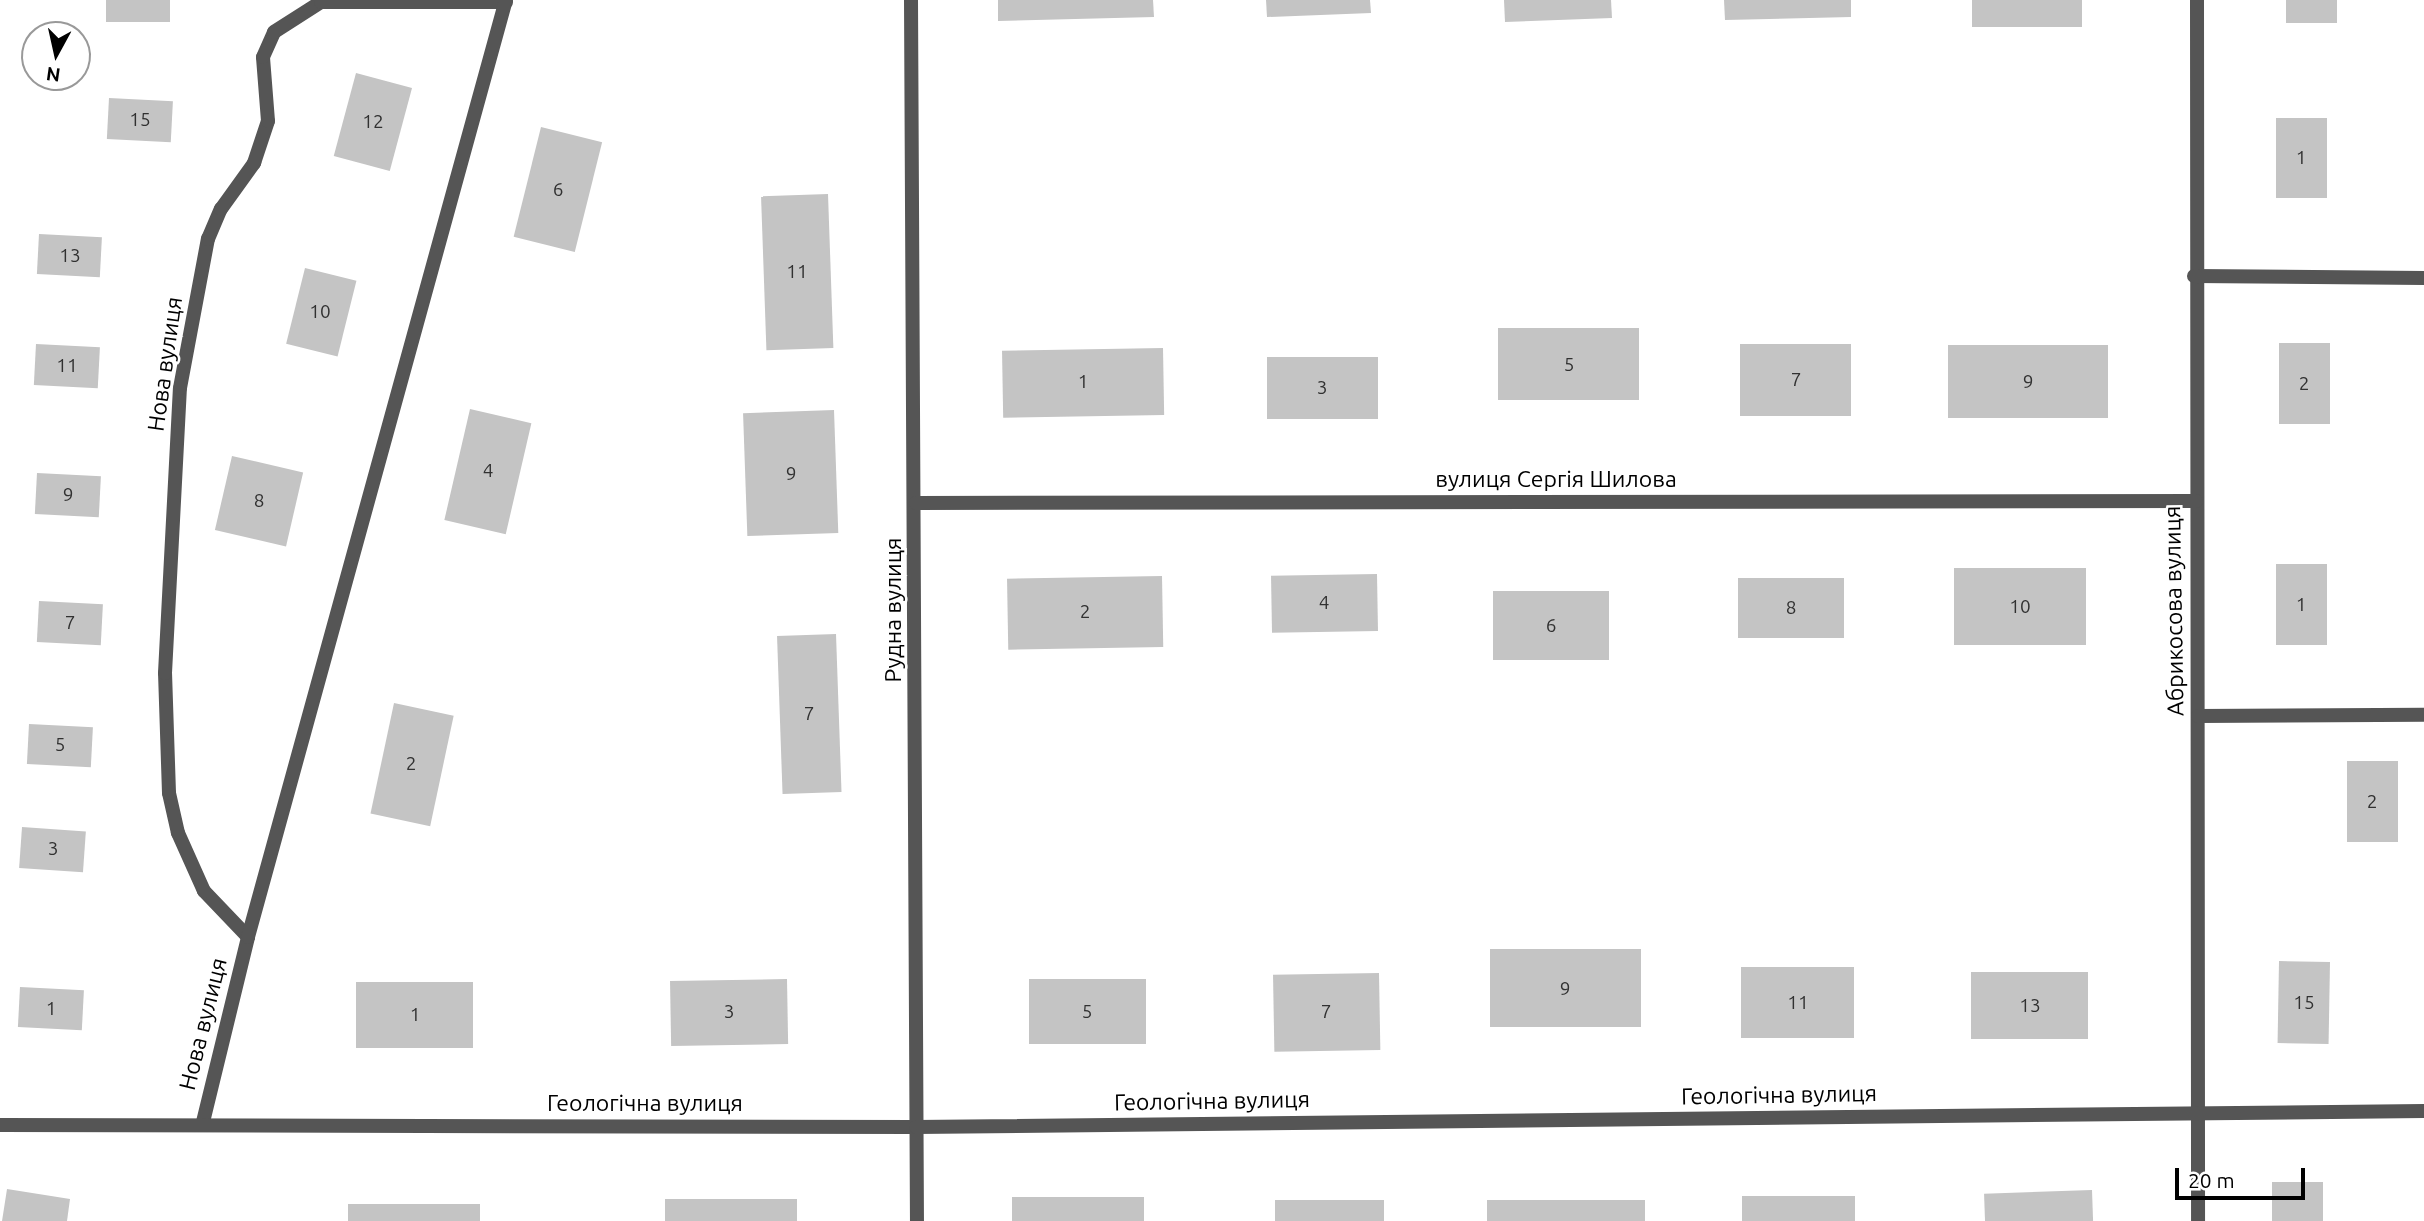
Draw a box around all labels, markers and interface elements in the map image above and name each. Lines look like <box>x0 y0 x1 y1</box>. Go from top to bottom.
north arrow <box>21 21 91 91</box>
text: N <box>45 63 62 87</box>
house number: 15 <box>129 109 151 131</box>
house number: 12 <box>362 111 384 133</box>
house number: 1 <box>2296 147 2306 169</box>
house number: 6 <box>553 179 563 201</box>
house number: 13 <box>59 245 81 267</box>
house number: 11 <box>786 261 808 283</box>
street label: Нова вулиця <box>142 295 188 433</box>
house number: 10 <box>309 301 331 323</box>
house number: 5 <box>1564 354 1574 376</box>
house number: 11 <box>56 355 78 377</box>
house number: 7 <box>1791 369 1801 391</box>
house number: 1 <box>1078 371 1088 393</box>
house number: 9 <box>2023 371 2033 393</box>
house number: 2 <box>2299 373 2309 395</box>
house number: 3 <box>1317 377 1327 399</box>
house number: 4 <box>483 460 493 482</box>
house number: 9 <box>786 463 796 485</box>
street label: вулиця Сергія Шилова <box>1435 465 1677 493</box>
house number: 9 <box>63 484 73 506</box>
house number: 8 <box>254 490 264 512</box>
street label: Абрикосова вулиця <box>2158 506 2190 716</box>
street label: Рудна вулиця <box>879 538 907 682</box>
house number: 4 <box>1319 592 1329 614</box>
house number: 1 <box>2296 594 2306 616</box>
house number: 10 <box>2009 596 2031 618</box>
house number: 8 <box>1786 597 1796 619</box>
house number: 2 <box>1080 601 1090 623</box>
house number: 7 <box>65 612 75 634</box>
house number: 6 <box>1546 615 1556 637</box>
house number: 7 <box>804 703 814 725</box>
house number: 5 <box>55 734 65 756</box>
house number: 2 <box>406 753 416 775</box>
house number: 2 <box>2367 791 2377 813</box>
house number: 3 <box>48 838 58 860</box>
street label: Нова вулиця <box>173 955 233 1093</box>
house number: 9 <box>1560 978 1570 1000</box>
house number: 11 <box>1787 992 1809 1014</box>
house number: 15 <box>2293 992 2315 1014</box>
house number: 13 <box>2019 995 2041 1017</box>
house number: 1 <box>46 998 56 1020</box>
house number: 3 <box>724 1001 734 1023</box>
house number: 5 <box>1082 1001 1092 1023</box>
house number: 7 <box>1321 1001 1331 1023</box>
house number: 1 <box>410 1004 420 1026</box>
street label: Геологічна вулиця <box>1681 1079 1877 1111</box>
street label: Геологічна вулиця <box>1114 1085 1310 1117</box>
street label: Геологічна вулиця <box>547 1089 743 1117</box>
scale bar <box>2179 1154 2308 1198</box>
text: 20 m <box>2188 1168 2235 1192</box>

